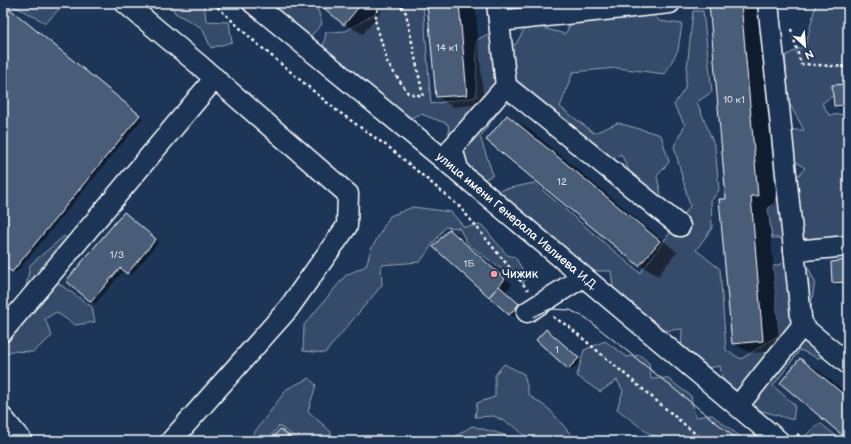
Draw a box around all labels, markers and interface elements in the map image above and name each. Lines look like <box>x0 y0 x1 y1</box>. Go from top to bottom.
north arrow <box>785 26 825 66</box>
house number: 14 к1 <box>436 42 458 54</box>
text: N <box>803 47 816 62</box>
house number: 10 к1 <box>723 94 745 106</box>
street label: улица имени Генерала Ивлиева И.Д. <box>433 149 601 293</box>
house number: 12 <box>557 176 567 188</box>
house number: 1/3 <box>110 249 124 261</box>
house number: 1Б <box>464 258 474 270</box>
place label: Чижик <box>502 267 539 282</box>
marker: Чижик <box>489 269 499 279</box>
house number: 1 <box>555 344 559 356</box>

